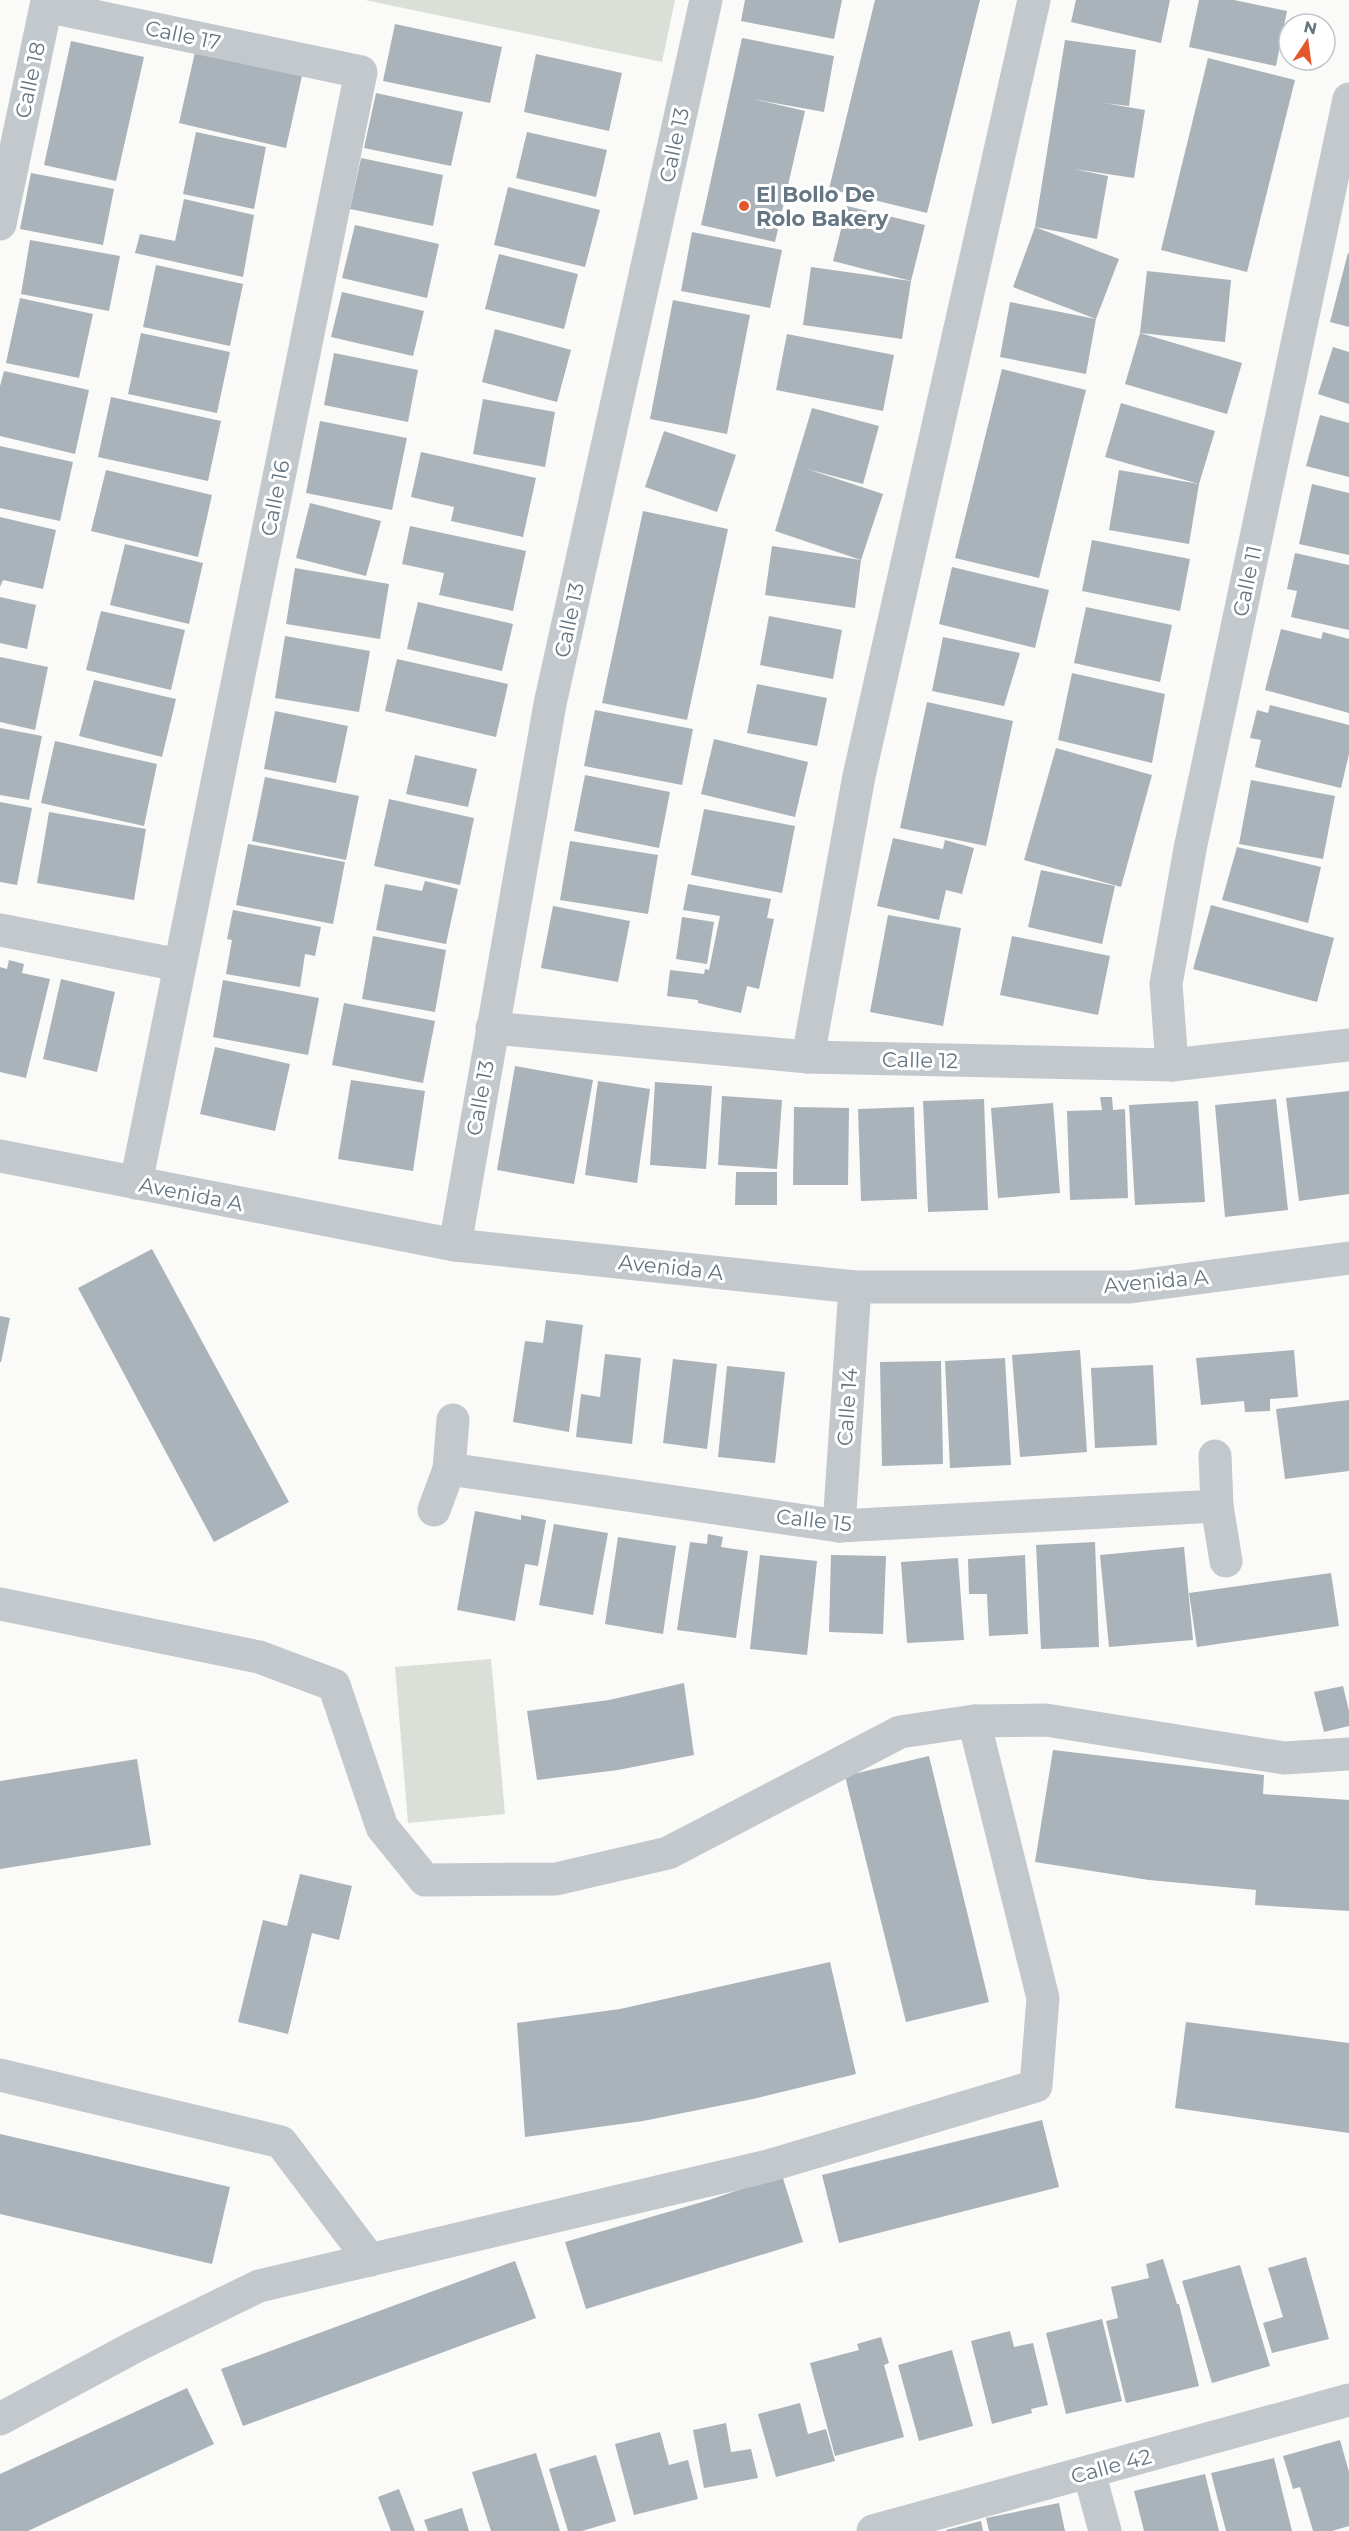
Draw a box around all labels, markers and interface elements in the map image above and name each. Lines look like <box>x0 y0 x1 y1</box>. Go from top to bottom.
north arrow <box>1277 12 1337 72</box>
street label: Calle 17 <box>143 15 223 55</box>
text: N <box>1302 17 1319 39</box>
street label: Calle 18 <box>10 39 50 121</box>
street label: Calle 13 <box>654 105 694 185</box>
place label: El Bollo De Rolo Bakery <box>756 182 889 231</box>
marker: El Bollo De Rolo Bakery <box>737 199 751 213</box>
street label: Calle 16 <box>255 458 295 538</box>
street label: Calle 11 <box>1227 543 1267 619</box>
street label: Calle 13 <box>549 580 589 660</box>
street label: Calle 12 <box>882 1047 958 1073</box>
street label: Calle 13 <box>461 1058 499 1138</box>
street label: Avenida A <box>137 1172 246 1216</box>
street label: Avenida A <box>617 1249 726 1285</box>
street label: Avenida A <box>1102 1264 1210 1298</box>
street label: Calle 14 <box>832 1367 862 1447</box>
street label: Calle 15 <box>775 1504 853 1536</box>
street label: Calle 42 <box>1068 2443 1154 2489</box>

